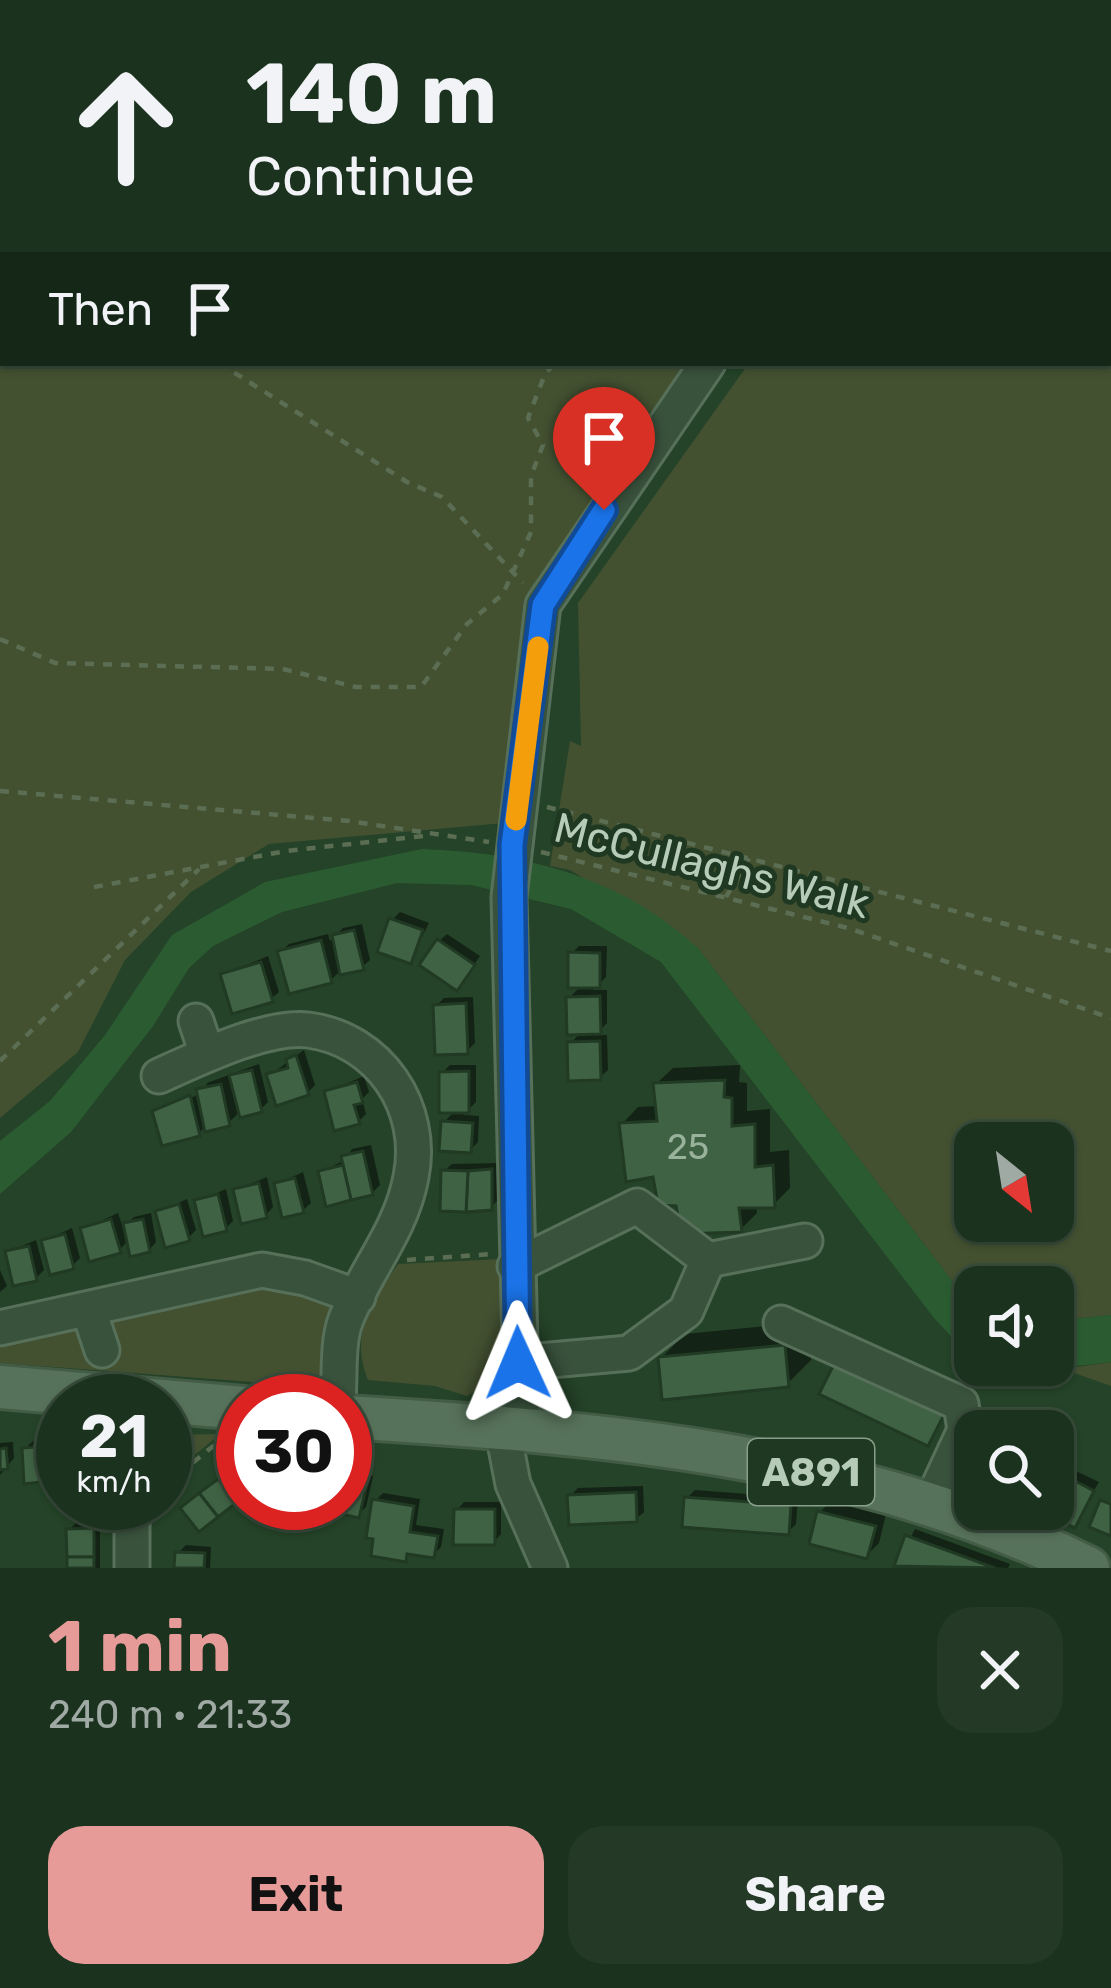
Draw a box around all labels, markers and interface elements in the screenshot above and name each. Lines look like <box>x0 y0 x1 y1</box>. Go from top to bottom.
text: 140 m <box>246 44 497 144</box>
icon: ahead <box>48 48 204 204</box>
text: Continue <box>246 145 475 209</box>
icon: arrive <box>177 276 243 342</box>
text: Then <box>48 283 153 336</box>
pin <box>553 387 655 510</box>
icon: arrive <box>571 405 637 471</box>
street label: McCullaghs Walk <box>549 803 875 929</box>
north arrow <box>954 1122 1074 1242</box>
map controls <box>954 1122 1074 1530</box>
house number: 25 <box>667 1125 709 1168</box>
button: sound <box>954 1266 1074 1386</box>
position arrow <box>455 1300 581 1426</box>
speed limit sign: 30 <box>216 1374 372 1530</box>
text: 21 <box>80 1401 148 1472</box>
button: search <box>954 1410 1074 1530</box>
road number: A891 <box>748 1439 874 1505</box>
text: km/h <box>77 1464 151 1500</box>
text: 1 min <box>48 1604 232 1689</box>
button: close <box>937 1607 1063 1733</box>
text: 240 m · 21:33 <box>48 1692 292 1738</box>
button: Exit <box>48 1826 544 1964</box>
button: Share <box>568 1826 1063 1964</box>

